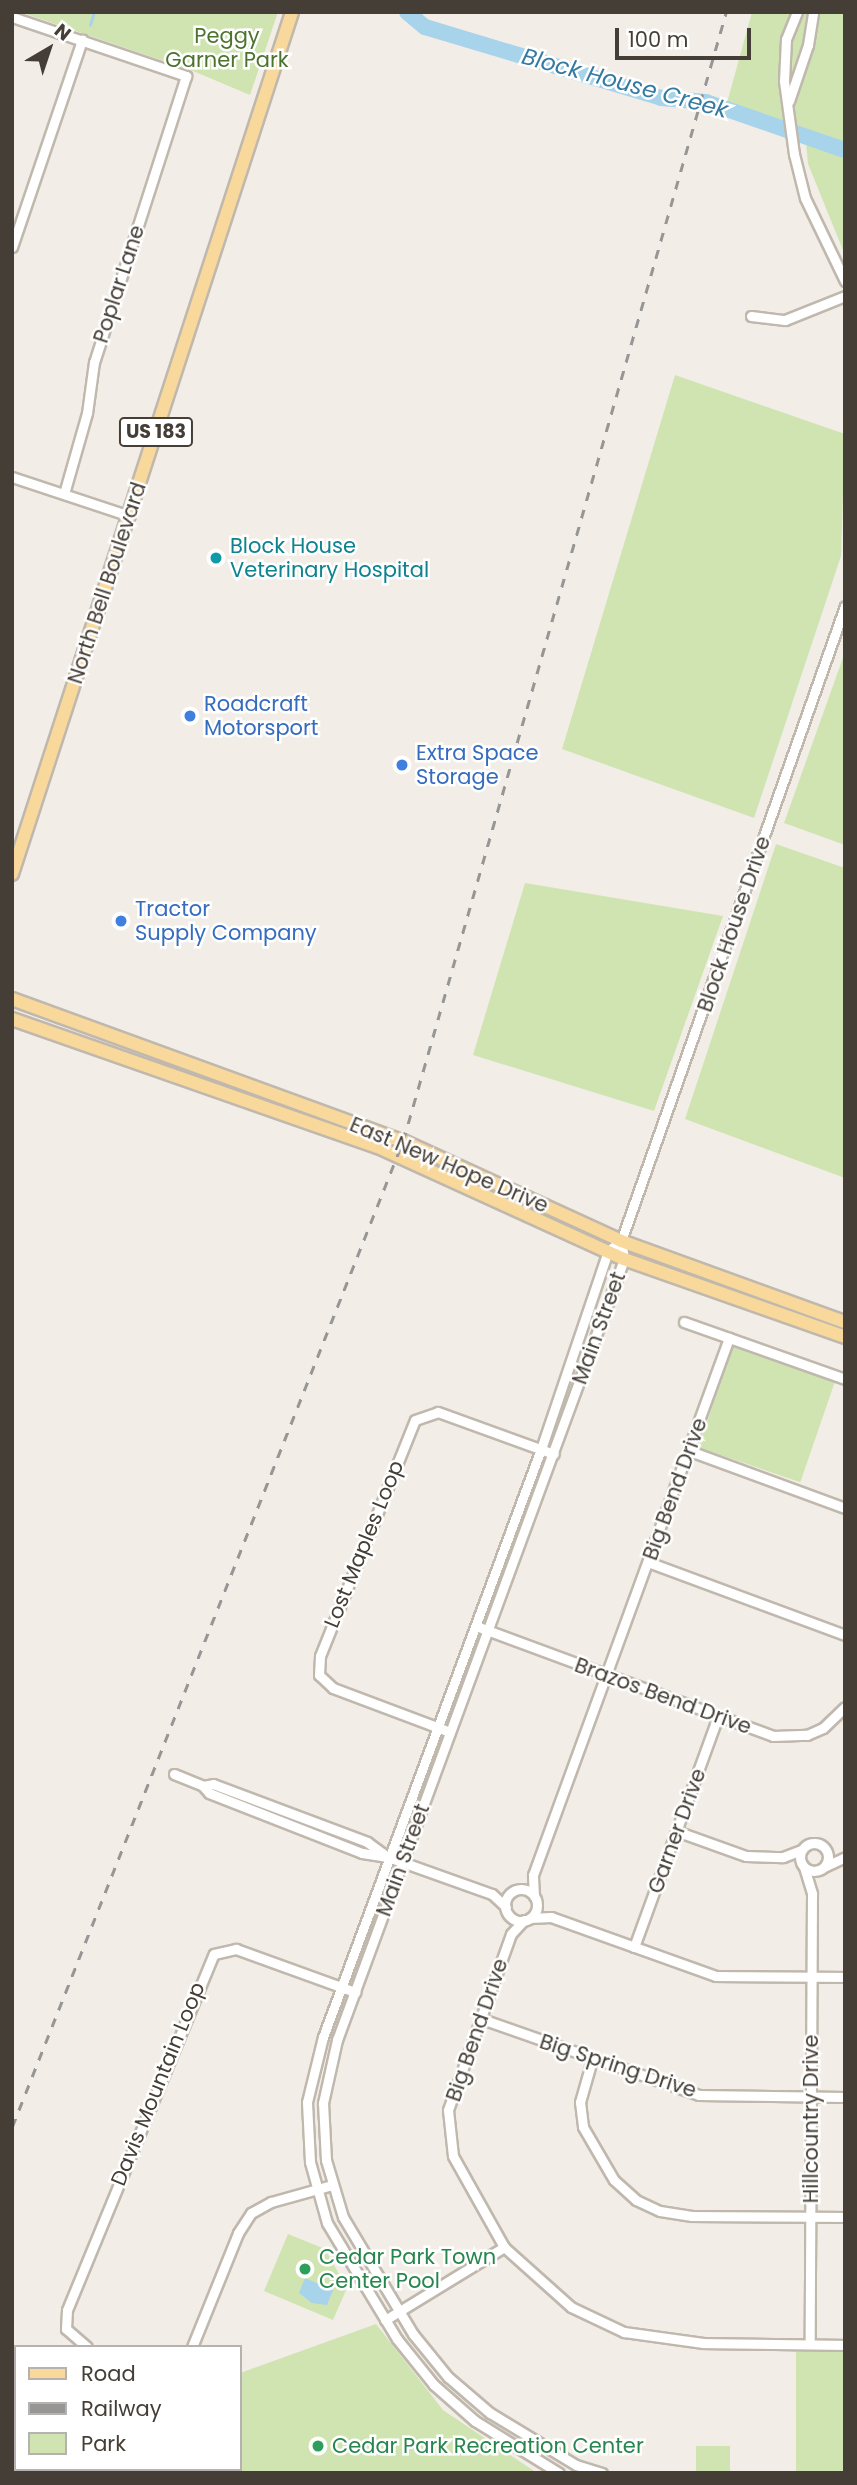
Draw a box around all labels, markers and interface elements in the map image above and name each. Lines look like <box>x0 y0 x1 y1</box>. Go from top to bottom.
north arrow <box>14 14 84 84</box>
scale bar <box>619 14 756 58</box>
text: N <box>48 17 77 47</box>
park label: Peggy Garner Park <box>165 23 289 73</box>
text: 100 m <box>628 25 688 54</box>
water label: Block House Creek <box>519 42 731 124</box>
street label: Poplar Lane <box>88 222 150 346</box>
road number: US 183 <box>118 416 194 448</box>
street label: North Bell Boulevard <box>62 479 152 687</box>
place label: Block House Veterinary Hospital <box>230 533 429 583</box>
marker: Block House Veterinary Hospital <box>208 550 224 566</box>
place label: Roadcraft Motorsport <box>204 691 319 741</box>
marker: Roadcraft Motorsport <box>182 708 198 724</box>
place label: Extra Space Storage <box>416 740 539 790</box>
marker: Extra Space Storage <box>394 757 410 773</box>
street label: Block House Drive <box>692 833 776 1015</box>
place label: Tractor Supply Company <box>135 896 317 946</box>
marker: Tractor Supply Company <box>113 913 129 929</box>
street label: East New Hope Drive <box>346 1112 552 1218</box>
street label: Main Street <box>567 1268 631 1388</box>
street label: Big Bend Drive <box>638 1414 712 1564</box>
street label: Lost Maples Loop <box>319 1457 409 1631</box>
street label: Brazos Bend Drive <box>571 1652 755 1740</box>
street label: Garner Drive <box>643 1765 711 1897</box>
street label: Main Street <box>371 1800 435 1920</box>
street label: Big Bend Drive <box>441 1955 513 2105</box>
street label: Davis Mountain Loop <box>106 1979 210 2189</box>
street label: Big Spring Drive <box>536 2029 700 2103</box>
street label: Hillcountry Drive <box>798 2035 824 2203</box>
place label: Cedar Park Town Center Pool <box>319 2244 496 2294</box>
marker: Cedar Park Town Center Pool <box>297 2261 313 2277</box>
legend <box>14 2345 242 2471</box>
text: Road <box>81 2359 136 2388</box>
text: Railway <box>81 2394 162 2423</box>
text: Park <box>81 2429 126 2458</box>
place label: Cedar Park Recreation Center <box>332 2433 644 2459</box>
marker: Cedar Park Recreation Center <box>310 2438 326 2454</box>

